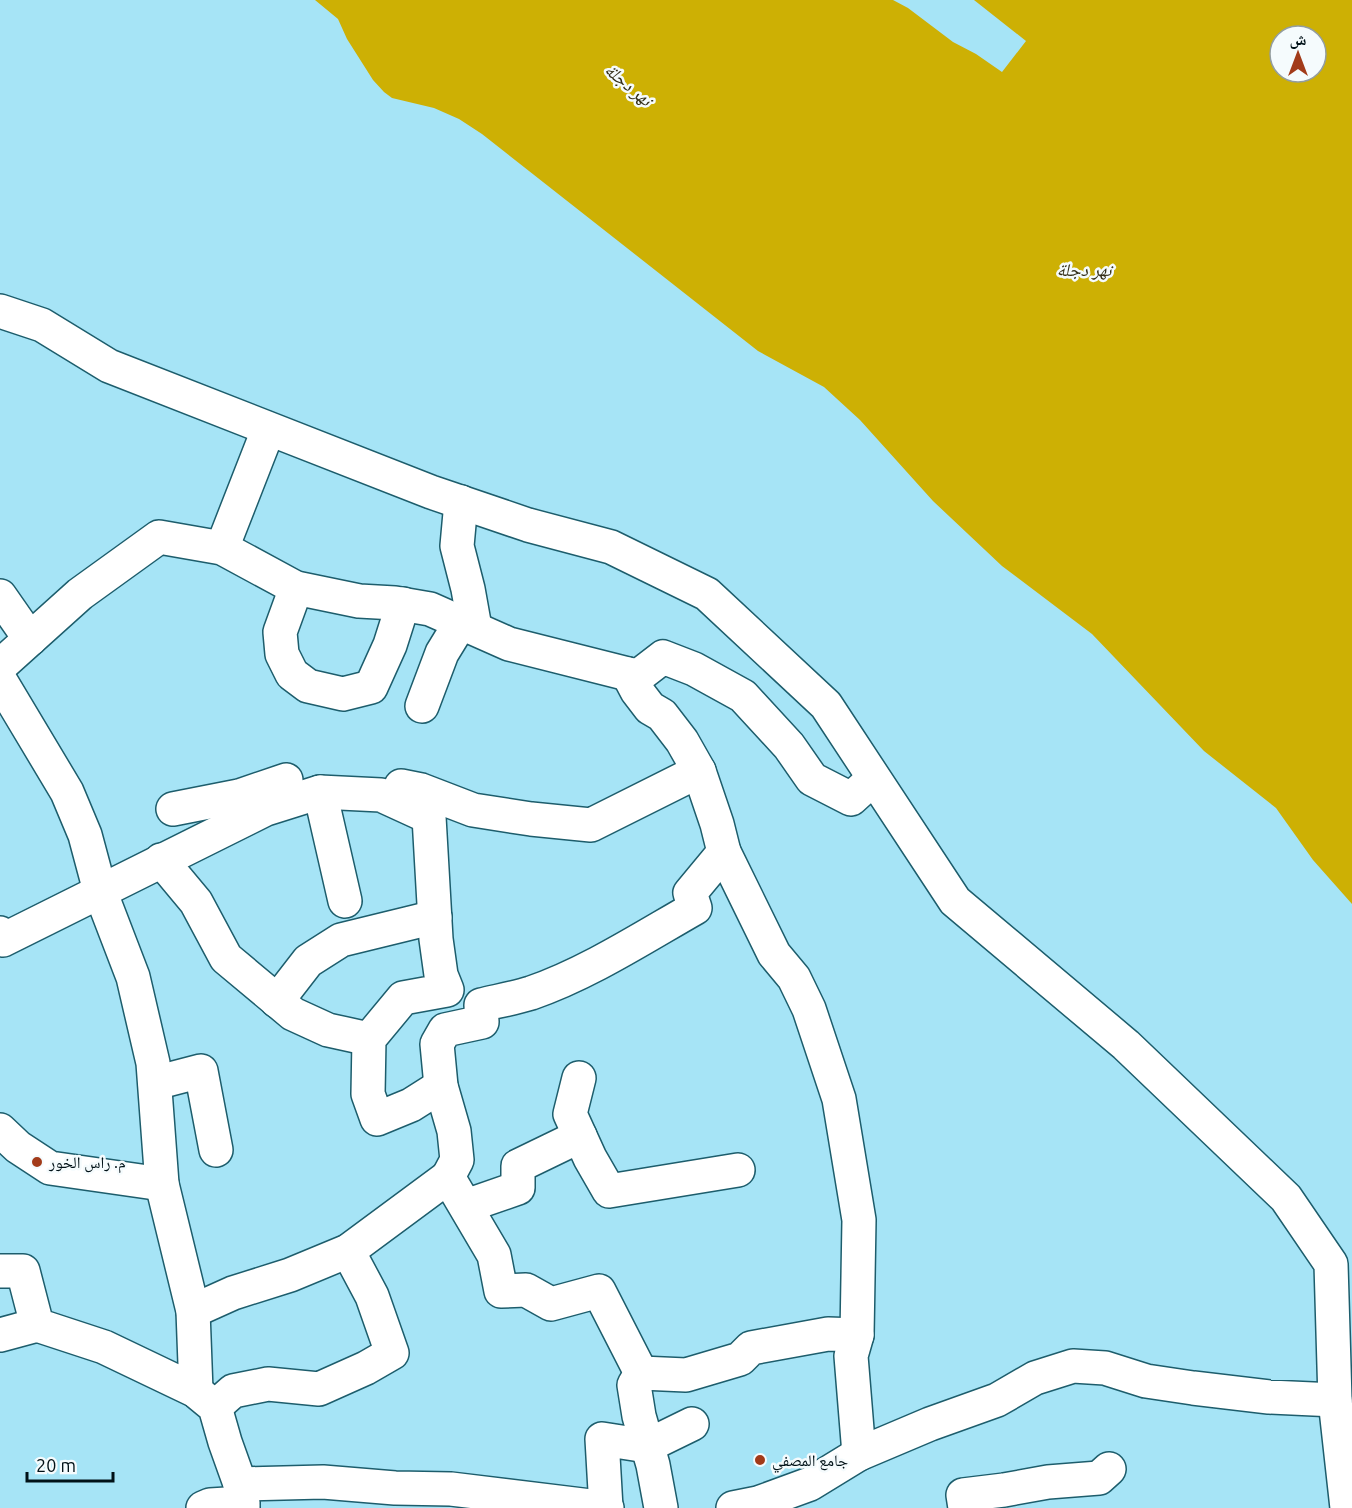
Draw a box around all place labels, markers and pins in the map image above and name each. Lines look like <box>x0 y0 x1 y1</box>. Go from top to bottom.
place label: م. راس الخور <box>48 1153 126 1173</box>
marker: م. راس الخور <box>30 1155 44 1169</box>
place label: جامع المصفي <box>772 1451 848 1473</box>
marker: جامع المصفي <box>753 1453 767 1467</box>

